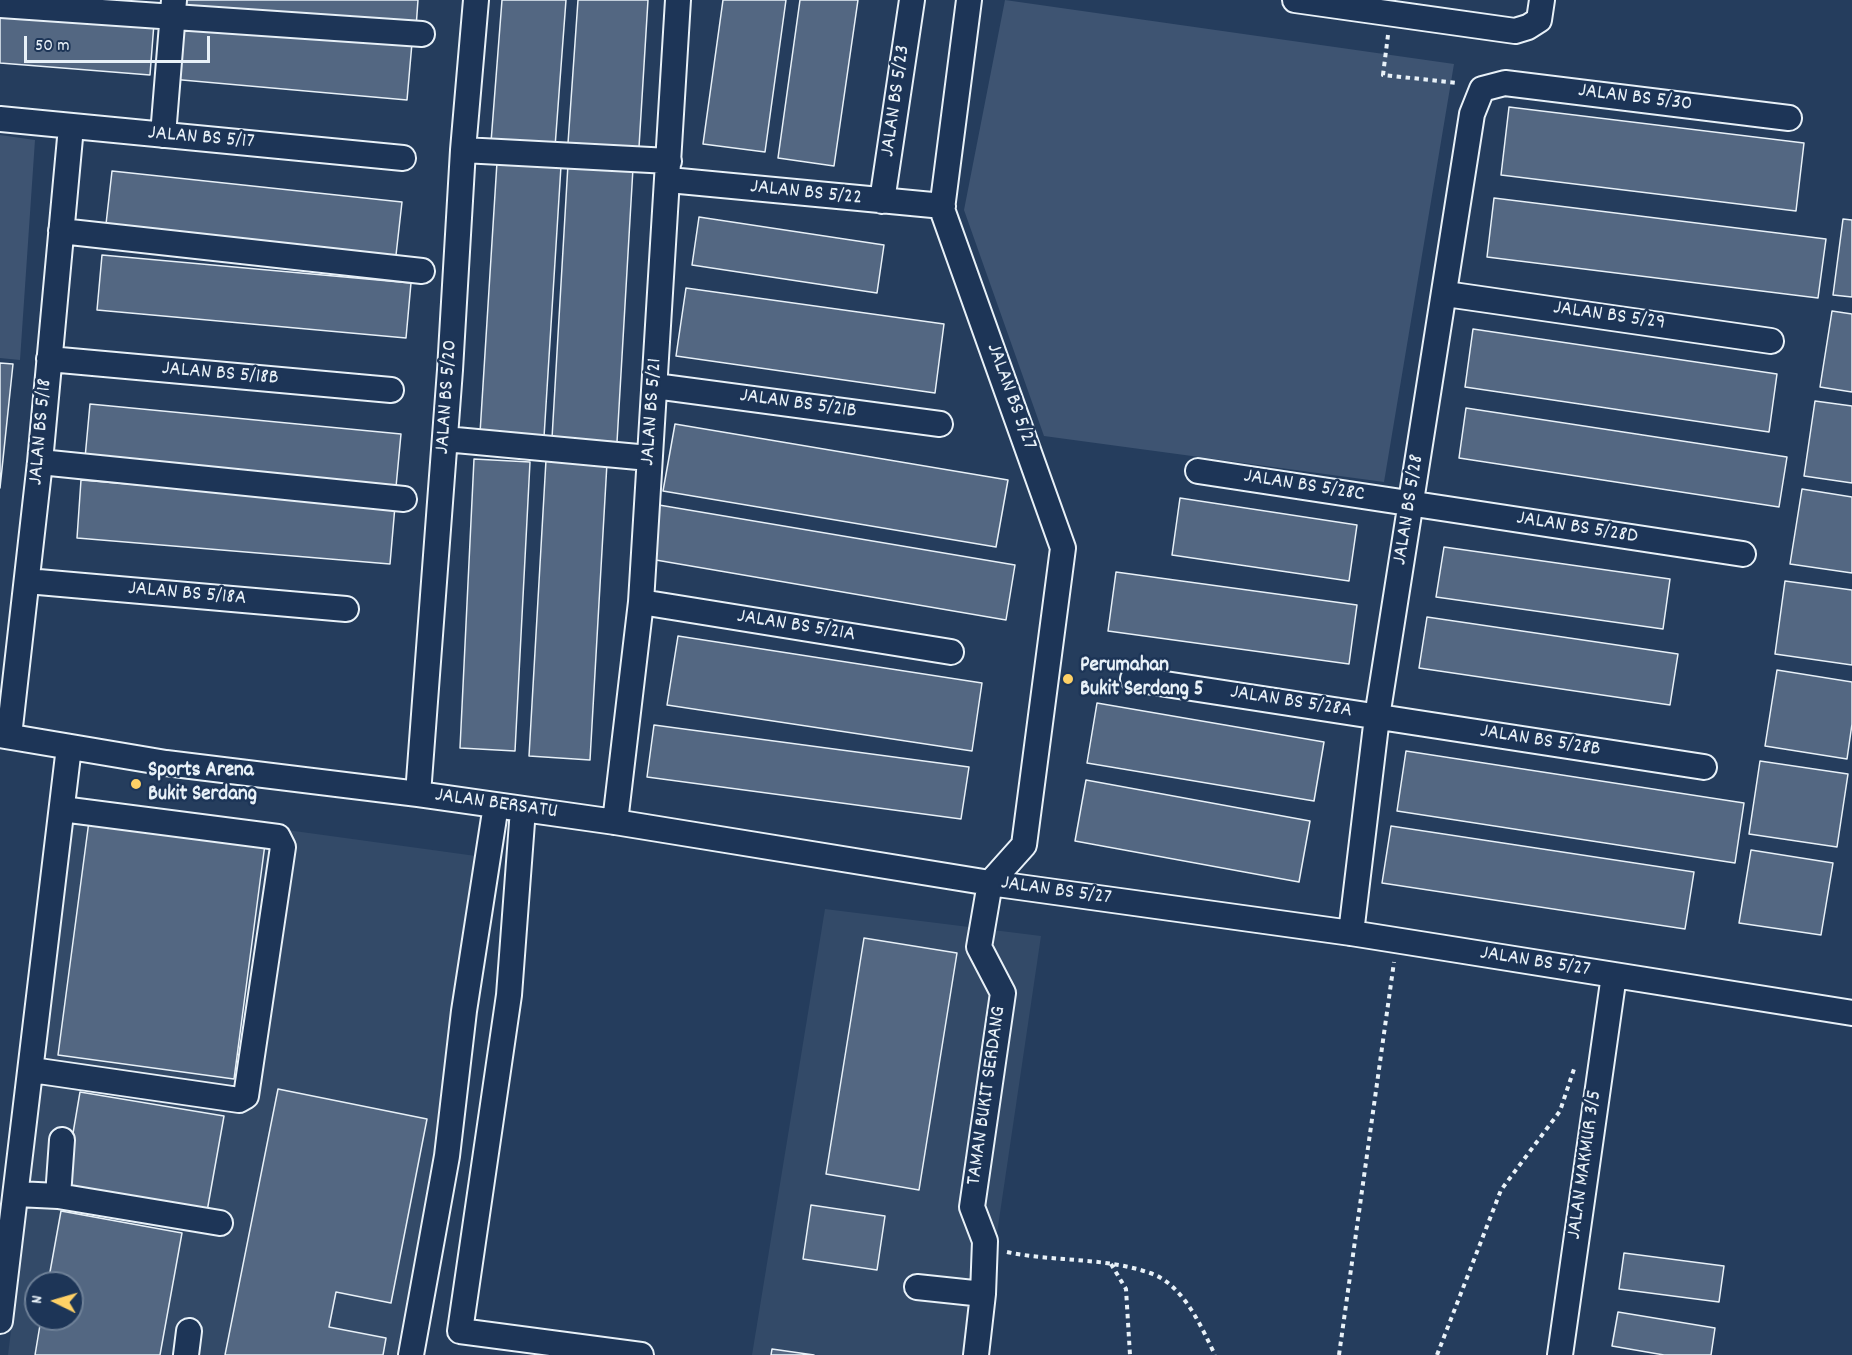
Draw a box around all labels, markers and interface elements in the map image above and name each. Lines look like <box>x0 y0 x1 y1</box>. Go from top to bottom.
scale bar <box>27 24 213 62</box>
text: 50 m <box>35 34 70 59</box>
street label: JALAN BS 5/23 <box>877 44 917 158</box>
street label: JALAN BS 5/30 <box>1576 79 1694 119</box>
street label: JALAN BS 5/17 <box>147 122 255 156</box>
street label: JALAN BS 5/22 <box>749 176 863 212</box>
street label: JALAN BS 5/29 <box>1551 297 1667 337</box>
street label: JALAN BS 5/20 <box>431 339 465 455</box>
street label: JALAN BS 5/27 <box>979 340 1041 454</box>
street label: JALAN BS 5/18B <box>161 357 279 393</box>
street label: JALAN BS 5/21 <box>637 357 669 467</box>
street label: JALAN BS 5/18 <box>25 378 59 486</box>
street label: JALAN BS 5/21B <box>738 384 858 426</box>
street label: JALAN BS 5/28 <box>1389 453 1431 567</box>
street label: JALAN BS 5/28C <box>1242 465 1366 509</box>
street label: JALAN BS 5/28D <box>1515 507 1639 551</box>
street label: JALAN BS 5/18A <box>127 577 247 613</box>
street label: JALAN BS 5/21A <box>735 605 857 649</box>
place label: Perumahan Bukit Serdang 5 <box>1080 654 1203 704</box>
marker: Perumahan Bukit Serdang 5 <box>1061 672 1075 686</box>
street label: JALAN BS 5/28A <box>1228 681 1354 725</box>
street label: JALAN BS 5/28B <box>1478 720 1602 764</box>
place label: Sports Arena Bukit Serdang <box>148 759 257 809</box>
marker: Sports Arena Bukit Serdang <box>129 777 143 791</box>
street label: JALAN BERSATU <box>433 784 559 826</box>
street label: JALAN BS 5/27 <box>999 872 1113 912</box>
street label: JALAN BS 5/27 <box>1478 942 1592 984</box>
street label: TAMAN BUKIT SERDANG <box>963 1005 1013 1187</box>
street label: JALAN MAKMUR 3/5 <box>1563 1089 1609 1241</box>
north arrow <box>24 1271 84 1331</box>
text: N <box>26 1295 49 1305</box>

